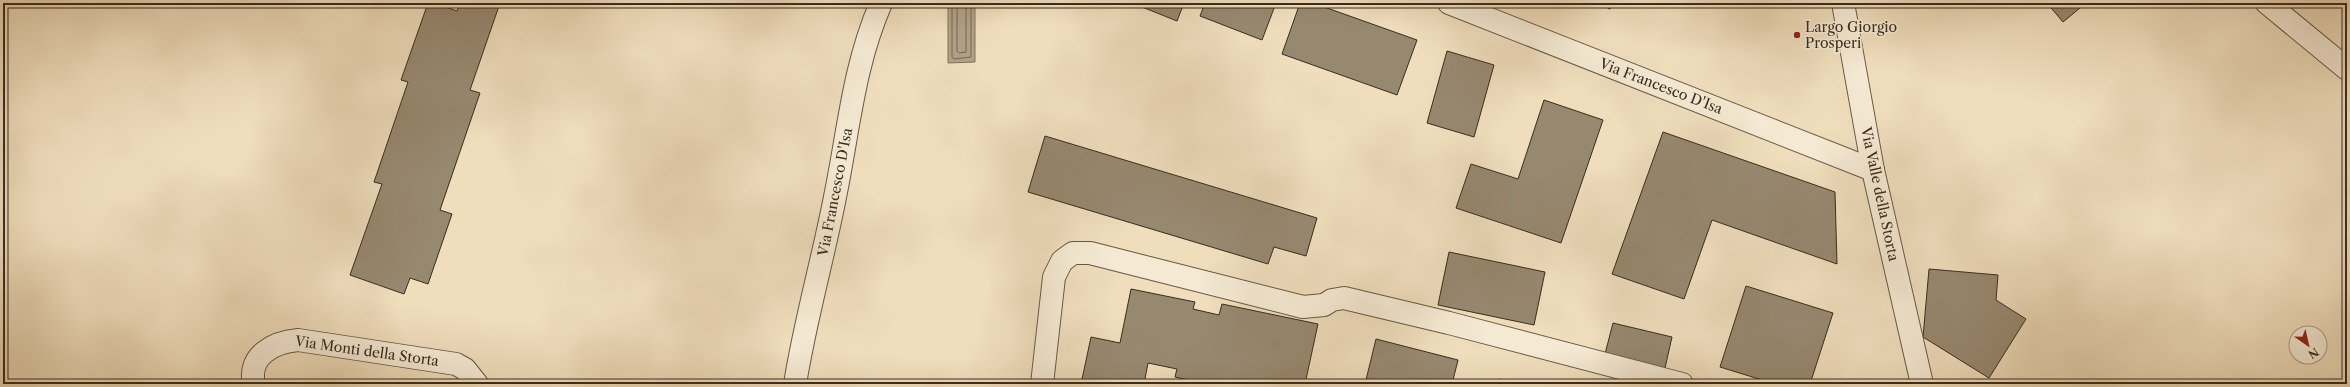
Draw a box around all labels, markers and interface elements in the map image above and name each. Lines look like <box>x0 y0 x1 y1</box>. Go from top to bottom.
place label: Largo Giorgio Prosperi <box>1805 18 1897 52</box>
marker: Largo Giorgio Prosperi <box>1792 30 1802 40</box>
street label: Via Francesco D'Isa <box>1596 54 1726 118</box>
street label: Via Valle della Storta <box>1857 124 1903 263</box>
street label: Via Francesco D'Isa <box>814 126 856 259</box>
north arrow <box>2288 325 2328 365</box>
street label: Via Monti della Storta <box>293 332 441 370</box>
text: N <box>2305 345 2321 362</box>

